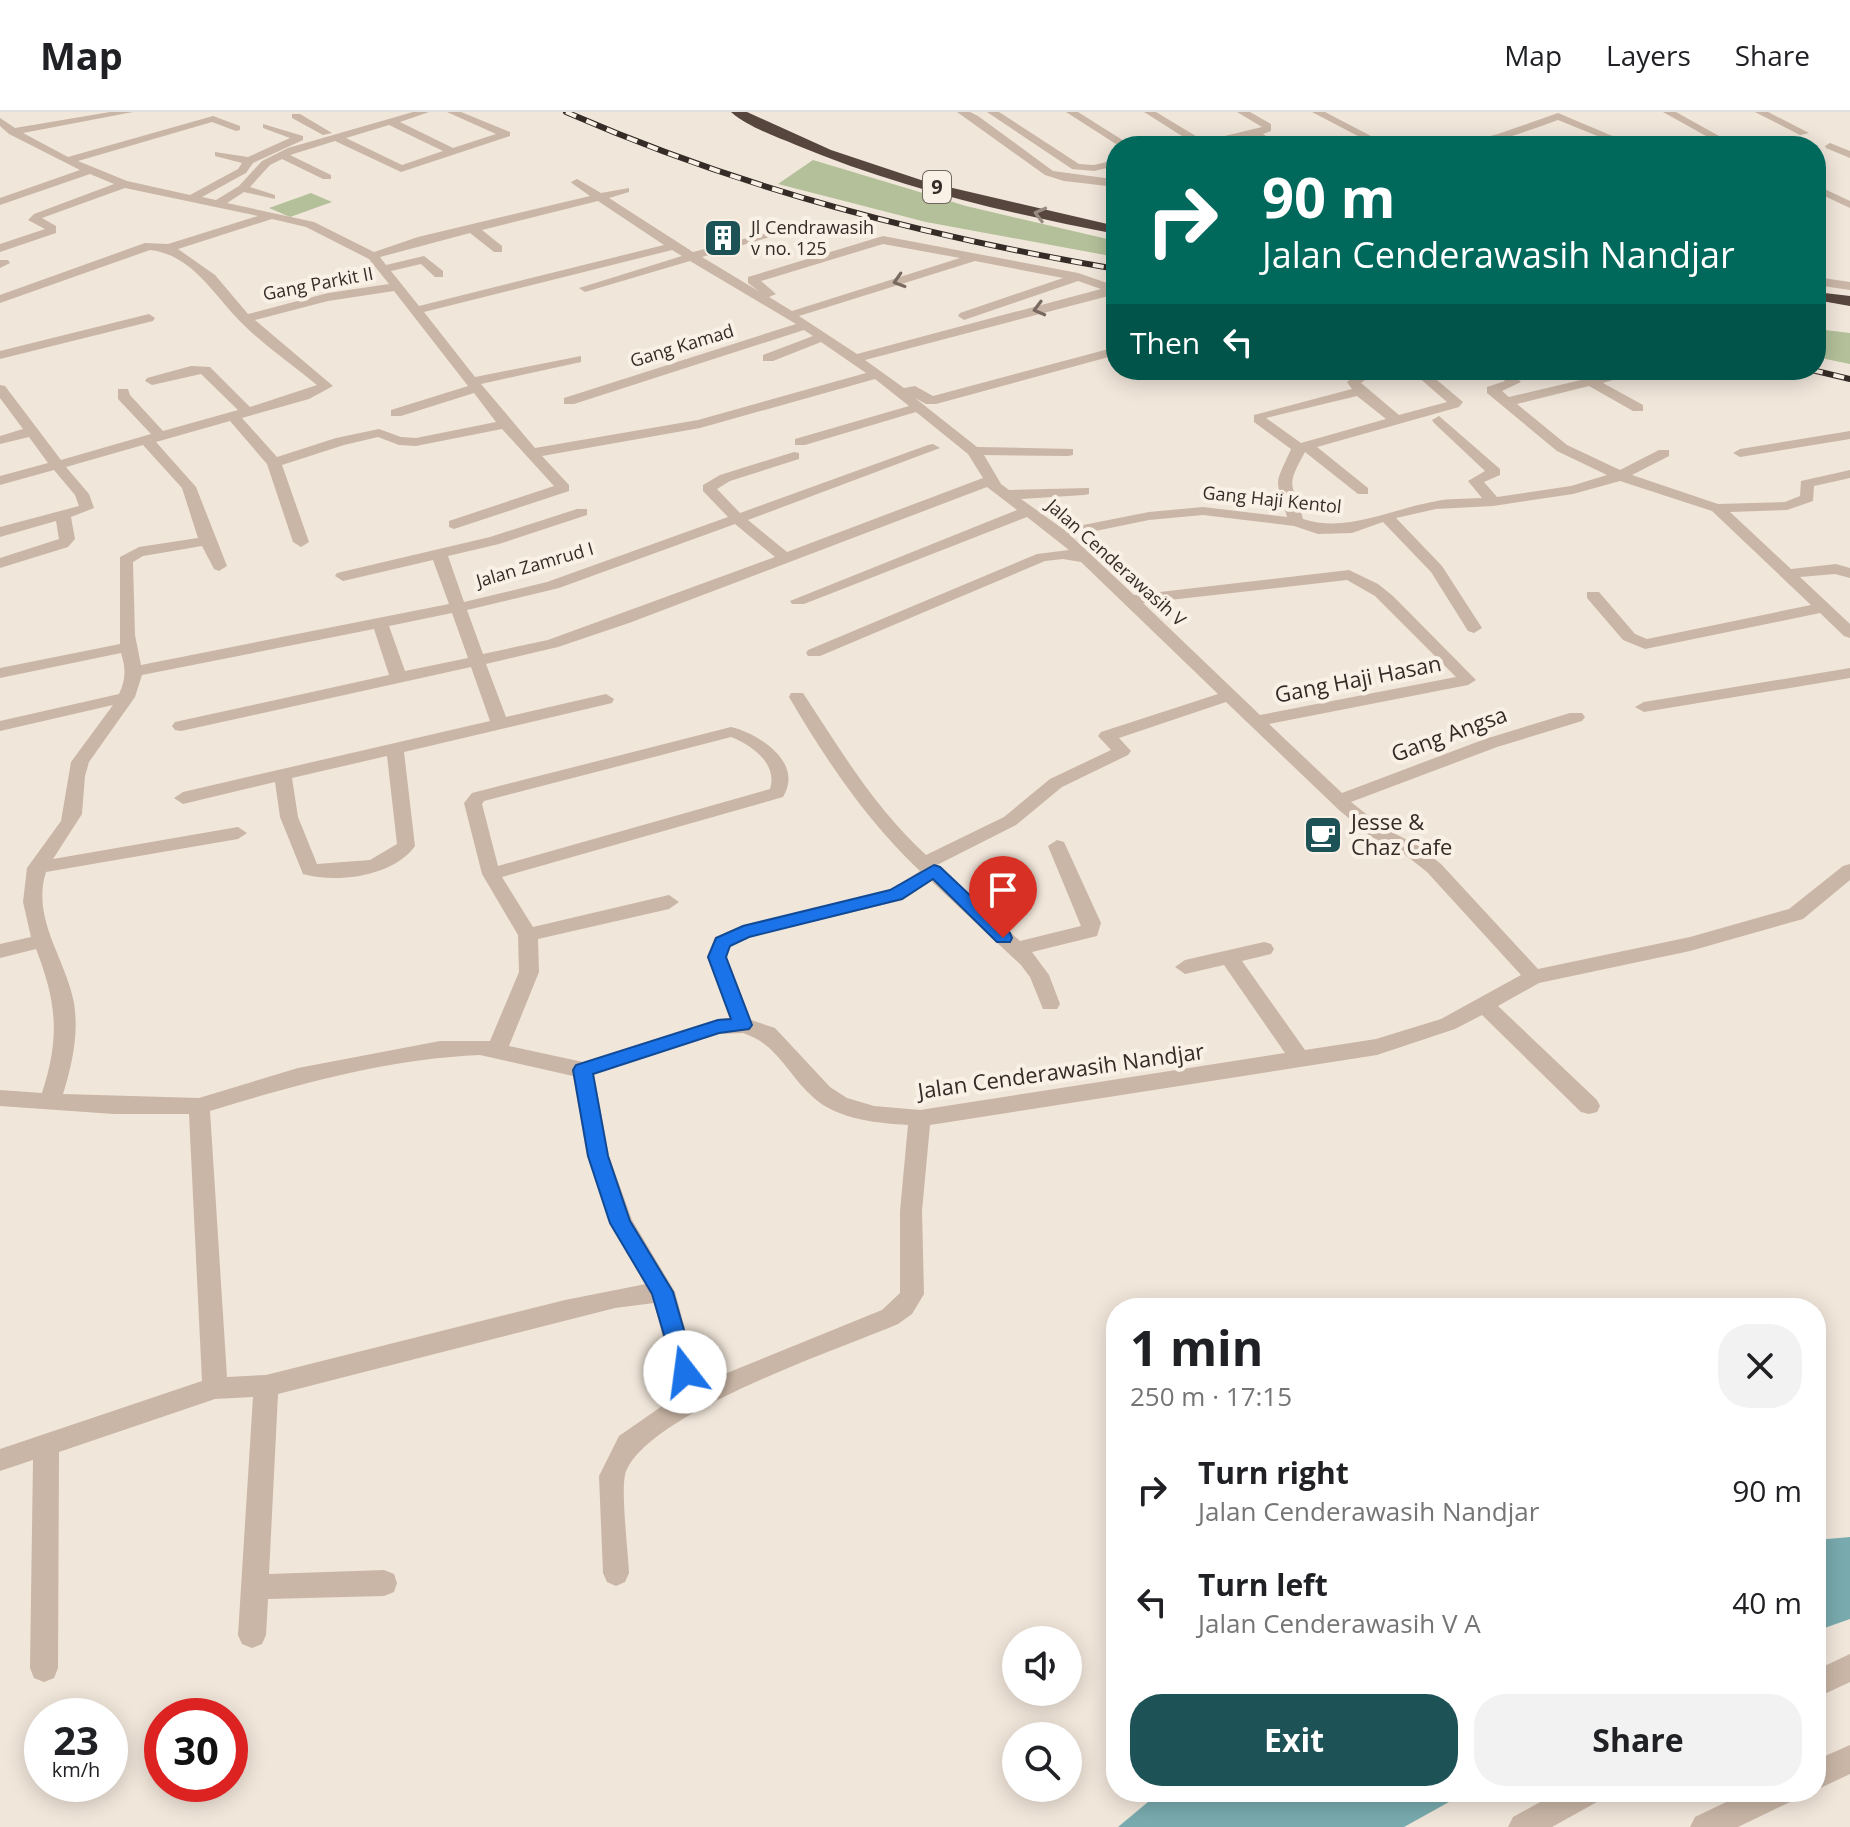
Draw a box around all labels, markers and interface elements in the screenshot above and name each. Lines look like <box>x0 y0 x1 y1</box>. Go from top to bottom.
text: Map <box>40 29 123 81</box>
text: Map <box>1504 36 1562 74</box>
text: Layers <box>1606 36 1691 74</box>
text: Share <box>1735 36 1810 74</box>
text: 90 m <box>1262 158 1396 234</box>
icon: right <box>1130 168 1234 272</box>
road number: 9 <box>923 171 951 203</box>
one-way arrow <box>1033 207 1047 224</box>
place label: Jl Cendrawasih v no. 125 <box>749 215 874 260</box>
building icon: Jl Cendrawasih v no. 125 <box>702 217 744 259</box>
text: Jalan Cenderawasih Nandjar <box>1262 230 1735 279</box>
street label: Gang Parkit II <box>261 261 375 305</box>
one-way arrow <box>893 272 906 288</box>
one-way arrow <box>1032 300 1046 317</box>
street label: Gang Kamad <box>627 318 737 372</box>
icon: left <box>1216 320 1260 364</box>
text: Then <box>1130 322 1200 363</box>
street label: Gang Haji Kentol <box>1201 480 1343 518</box>
street label: Jalan Cenderawasih V <box>1040 492 1192 631</box>
street label: Jalan Zamrud I <box>471 536 596 593</box>
street label: Gang Haji Hasan <box>1272 647 1444 709</box>
street label: Gang Angsa <box>1386 698 1511 768</box>
place label: Jesse & Chaz Cafe <box>1349 806 1452 861</box>
cafe icon: Jesse & Chaz Cafe <box>1302 814 1344 856</box>
pin <box>969 856 1037 938</box>
icon: arrive <box>981 868 1025 912</box>
street label: Jalan Cenderawasih Nandjar <box>914 1035 1206 1105</box>
text: 1 min <box>1130 1315 1263 1380</box>
button: close <box>1718 1324 1802 1408</box>
position arrow <box>643 1330 727 1414</box>
text: 250 m · 17:15 <box>1130 1378 1292 1414</box>
text: Turn right <box>1198 1452 1349 1493</box>
icon: right <box>1130 1468 1174 1512</box>
text: 90 m <box>1732 1470 1802 1511</box>
text: Jalan Cenderawasih Nandjar <box>1198 1493 1539 1529</box>
text: Turn left <box>1198 1564 1328 1605</box>
icon: left <box>1130 1580 1174 1624</box>
text: 40 m <box>1732 1582 1802 1623</box>
text: Jalan Cenderawasih V A <box>1198 1605 1481 1641</box>
map controls <box>1002 1626 1082 1802</box>
button: sound <box>1002 1626 1082 1706</box>
button: Exit <box>1130 1694 1458 1786</box>
button: Share <box>1474 1694 1802 1786</box>
speed limit sign: 30 <box>144 1698 248 1802</box>
text: 23 <box>53 1712 99 1767</box>
button: search <box>1002 1722 1082 1802</box>
text: km/h <box>52 1756 100 1783</box>

